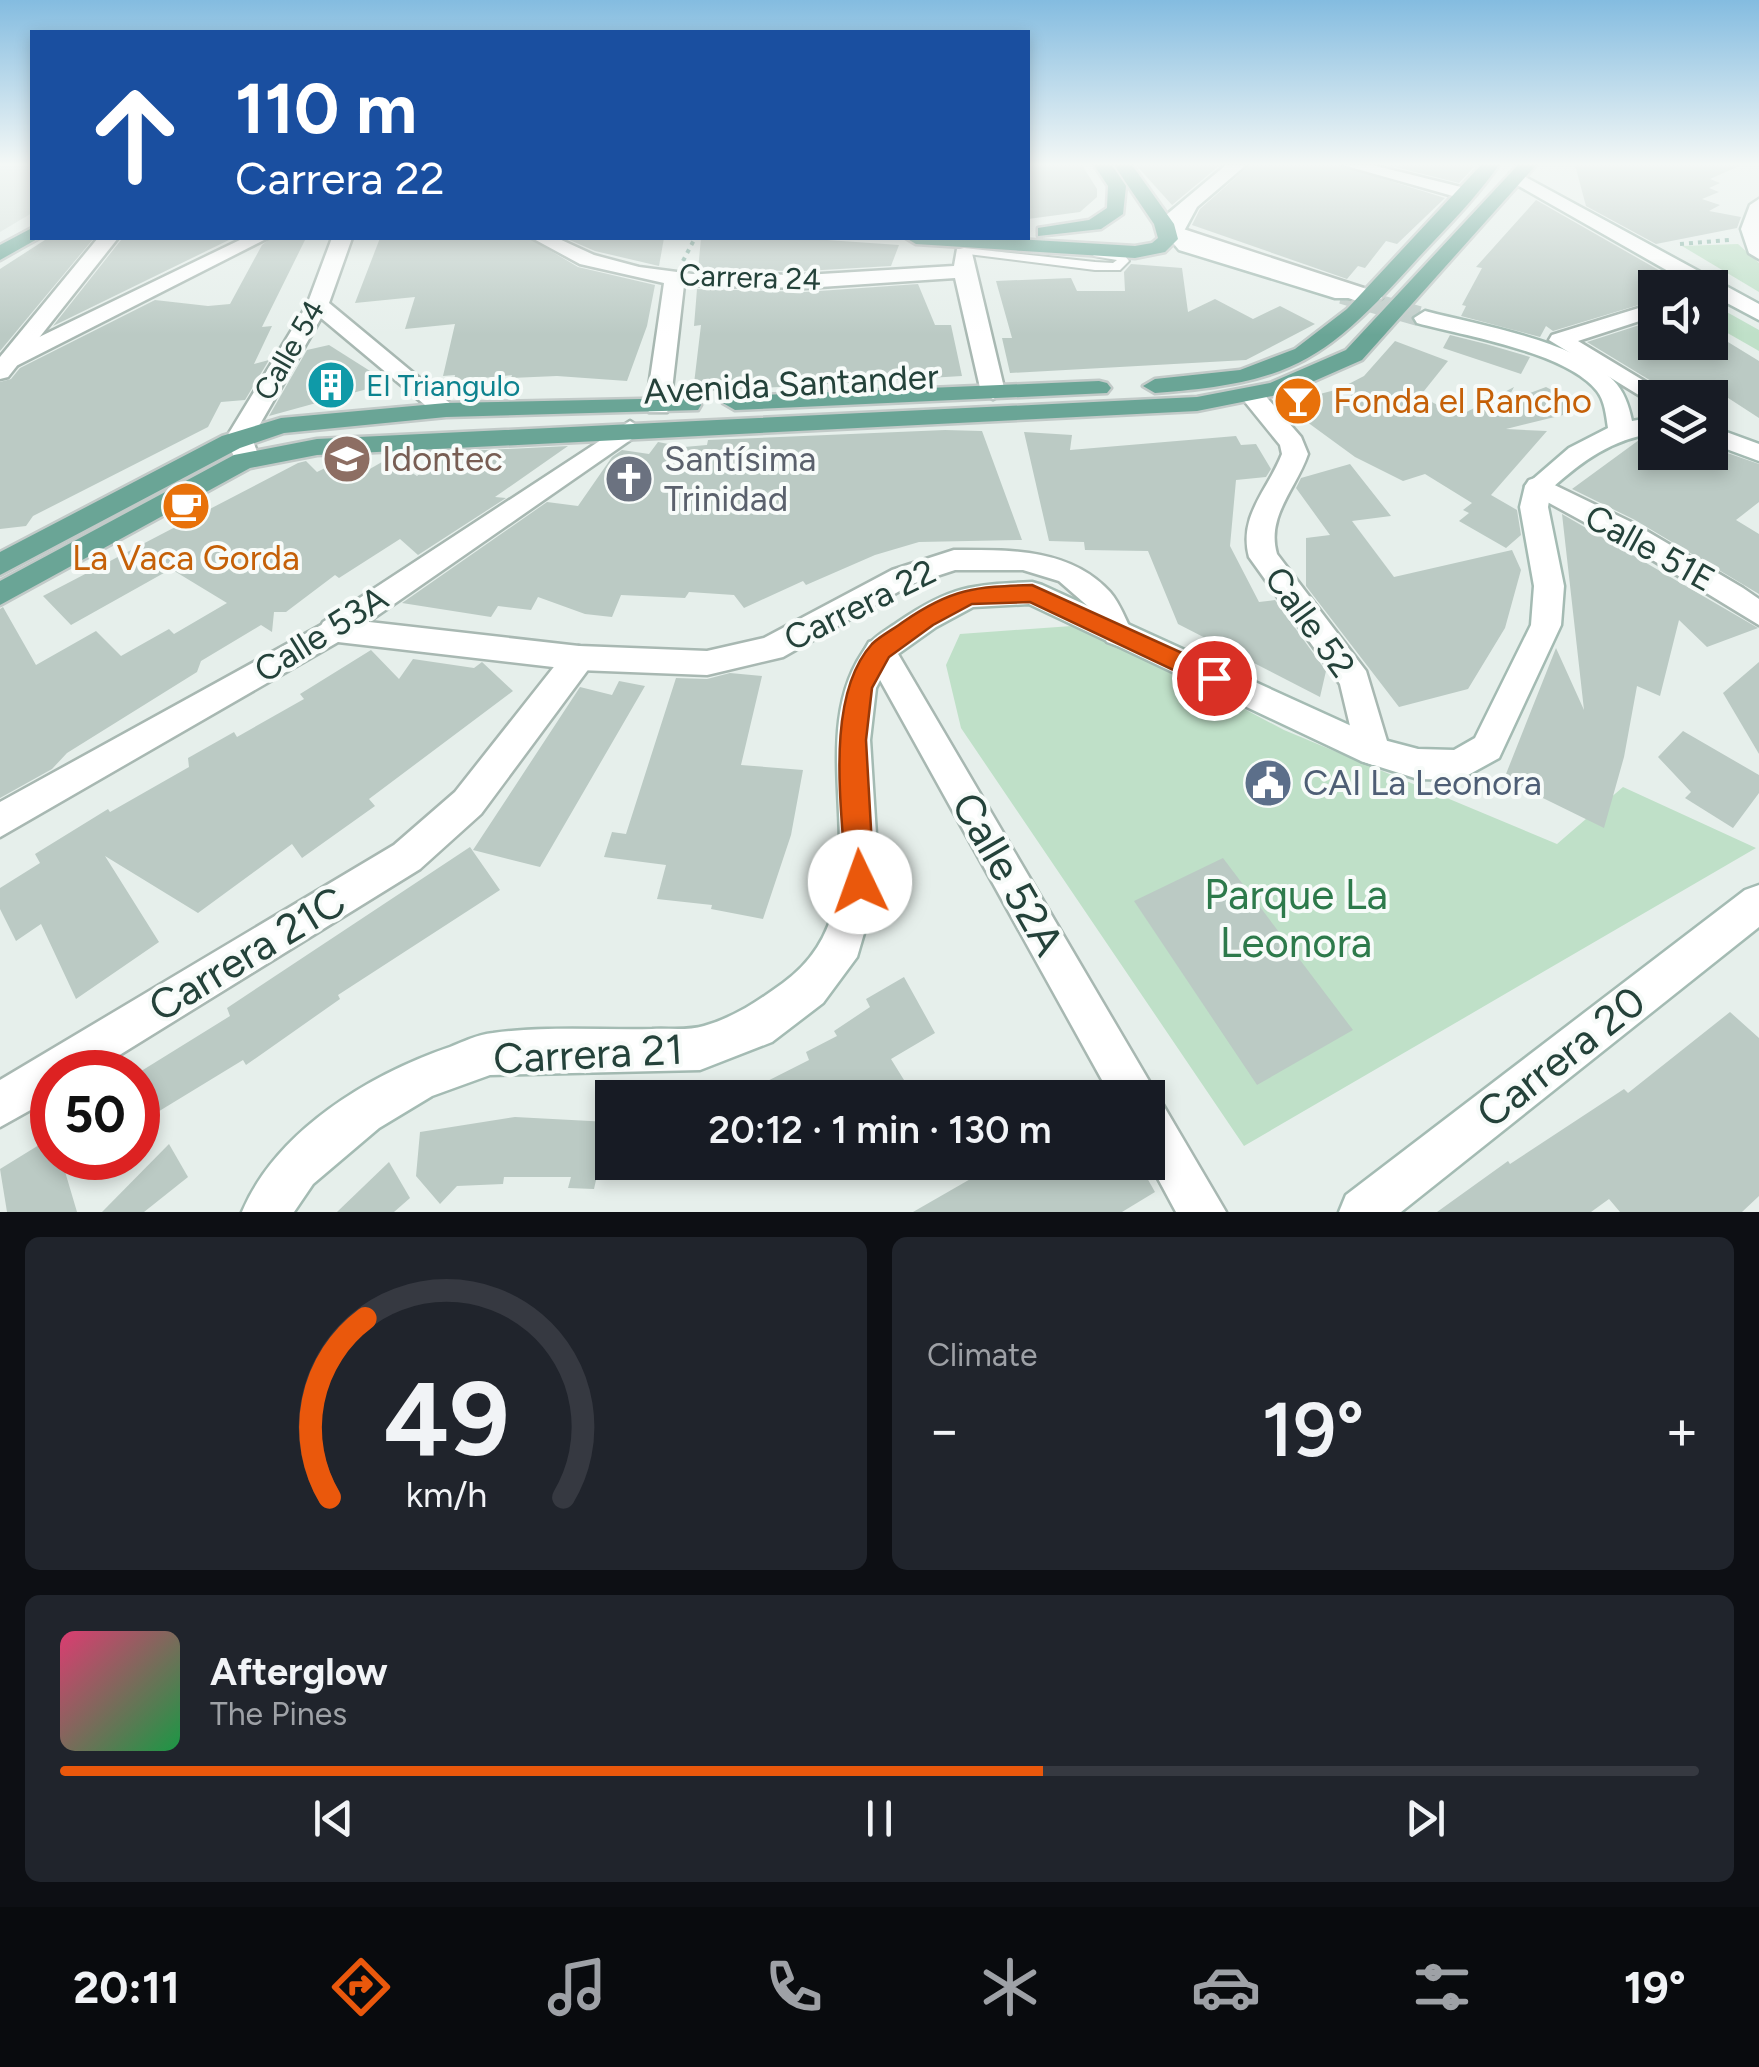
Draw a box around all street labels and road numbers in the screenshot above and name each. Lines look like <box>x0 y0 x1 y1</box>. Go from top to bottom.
street label: Carrera 24 <box>678 256 822 298</box>
street label: Calle 54 <box>246 293 332 407</box>
street label: Avenida Santander <box>642 355 940 413</box>
street label: Calle 51E <box>1578 495 1722 601</box>
street label: Carrera 22 <box>777 550 943 660</box>
street label: Calle 52 <box>1256 559 1364 685</box>
street label: Calle 53A <box>247 577 396 691</box>
street label: Calle 52A <box>941 783 1075 965</box>
street label: Carrera 21C <box>140 875 354 1033</box>
street label: Carrera 20 <box>1467 976 1655 1138</box>
street label: Carrera 21 <box>492 1024 684 1084</box>

